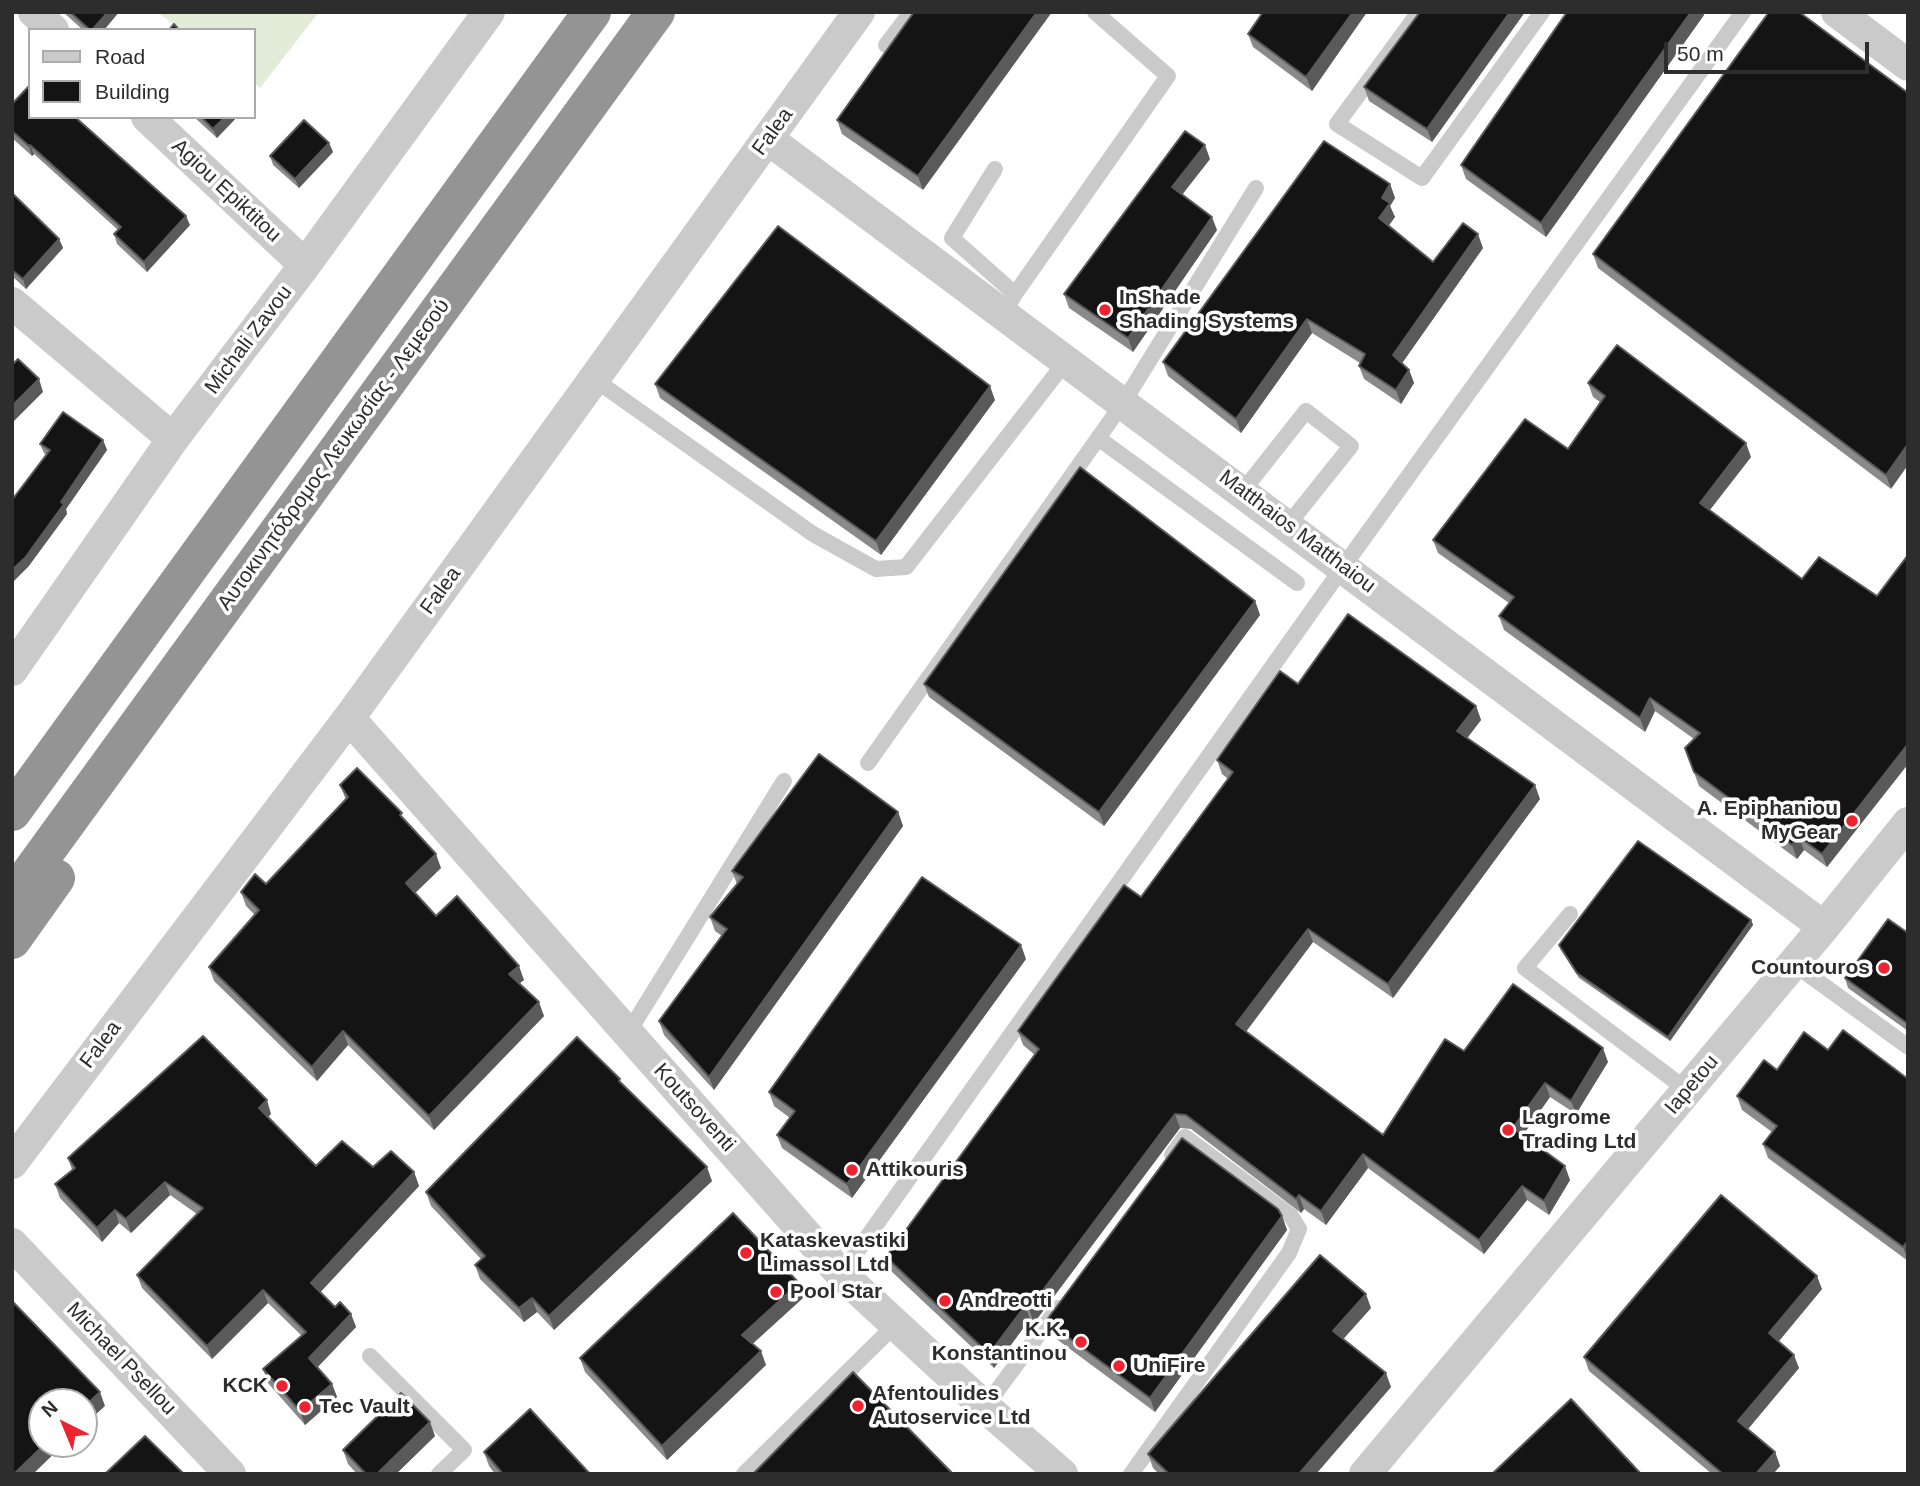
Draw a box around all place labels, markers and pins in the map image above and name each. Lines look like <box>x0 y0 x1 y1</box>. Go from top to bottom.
place label: InShade Shading Systems <box>1119 285 1294 335</box>
marker: InShade Shading Systems <box>1097 302 1113 318</box>
place label: A. Epiphaniou MyGear <box>1697 796 1838 846</box>
marker: A. Epiphaniou MyGear <box>1844 813 1860 829</box>
place label: Countouros <box>1751 955 1870 981</box>
marker: Countouros <box>1876 960 1892 976</box>
place label: Lagrome Trading Ltd <box>1522 1105 1636 1155</box>
marker: Lagrome Trading Ltd <box>1500 1122 1516 1138</box>
place label: Attikouris <box>866 1157 964 1183</box>
marker: Attikouris <box>844 1162 860 1178</box>
place label: Kataskevastiki Limassol Ltd <box>760 1228 906 1278</box>
marker: Kataskevastiki Limassol Ltd <box>738 1245 754 1261</box>
place label: Pool Star <box>790 1279 882 1305</box>
marker: Pool Star <box>768 1284 784 1300</box>
place label: Andreotti <box>959 1288 1052 1314</box>
marker: Andreotti <box>937 1293 953 1309</box>
place label: K.K. Konstantinou <box>932 1317 1067 1367</box>
marker: K.K. Konstantinou <box>1073 1334 1089 1350</box>
place label: UniFire <box>1133 1353 1205 1379</box>
marker: UniFire <box>1111 1358 1127 1374</box>
place label: KCK <box>223 1373 268 1399</box>
marker: KCK <box>274 1378 290 1394</box>
place label: Afentoulides Autoservice Ltd <box>872 1381 1031 1431</box>
place label: Tec Vault <box>319 1394 410 1420</box>
marker: Afentoulides Autoservice Ltd <box>850 1398 866 1414</box>
marker: Tec Vault <box>297 1399 313 1415</box>

